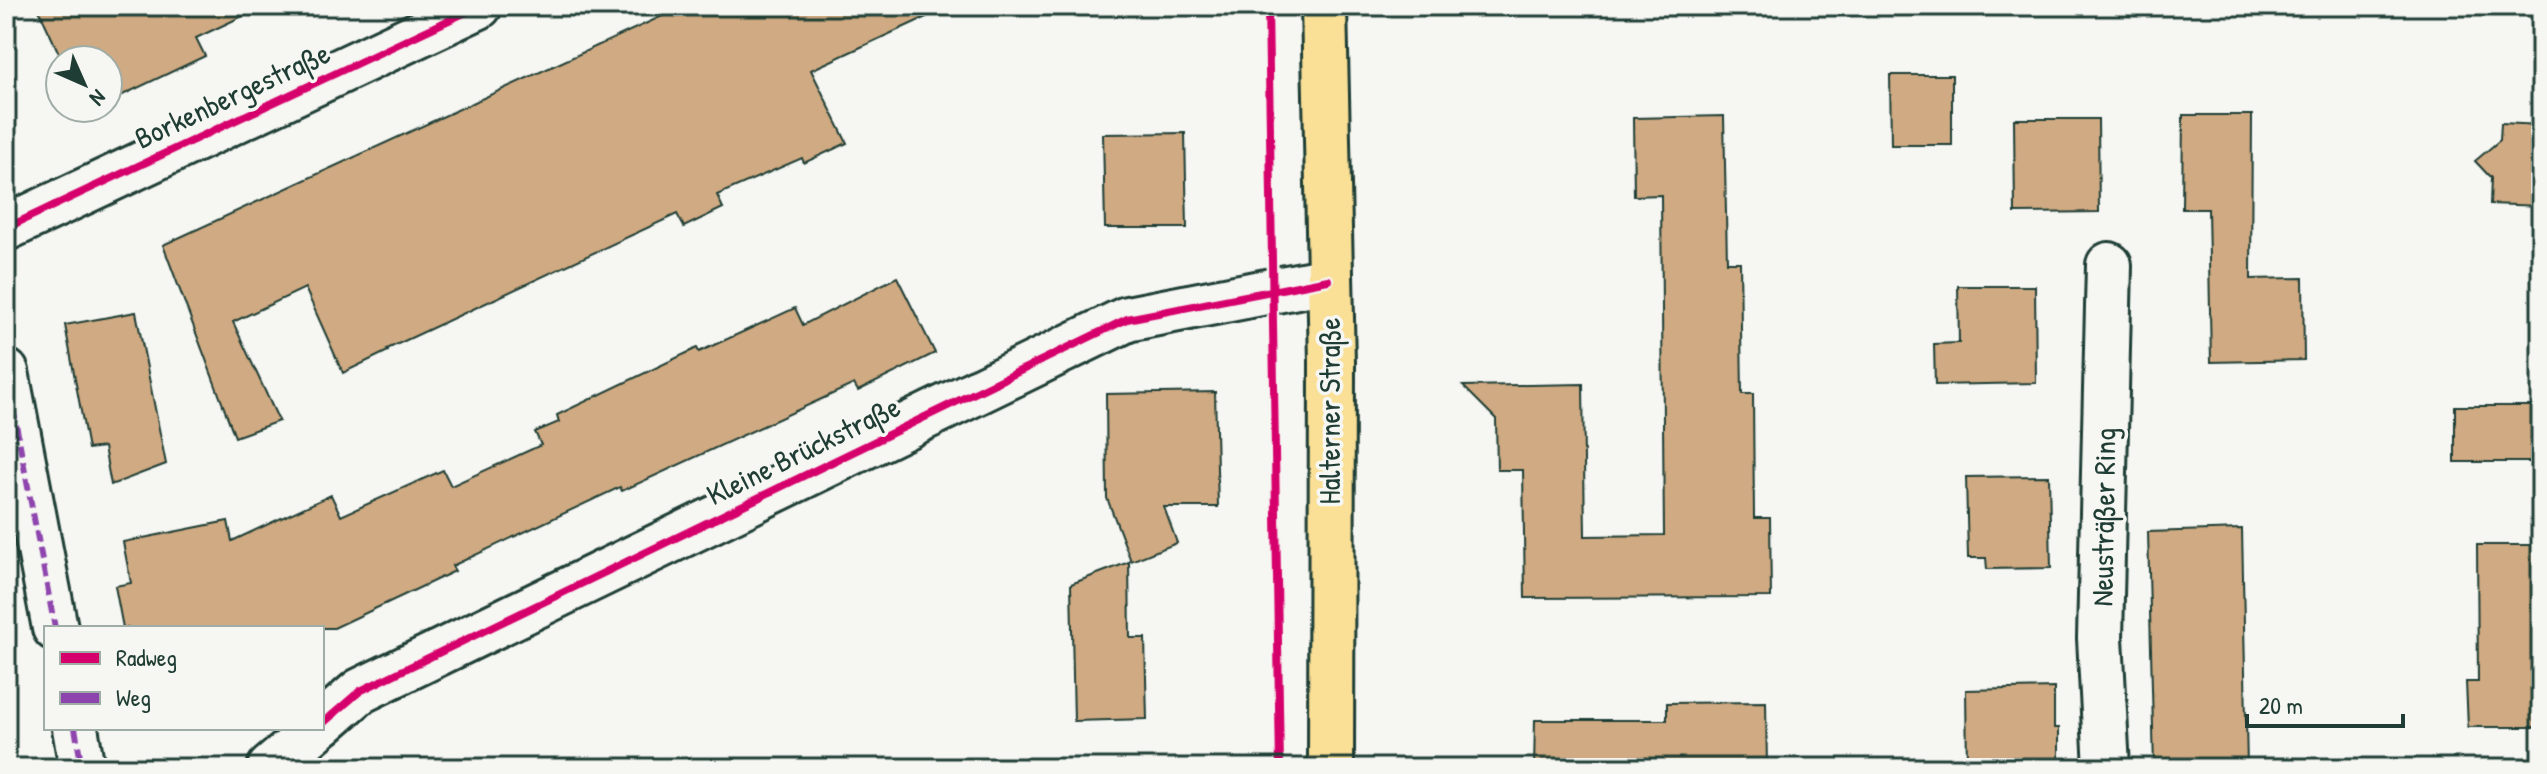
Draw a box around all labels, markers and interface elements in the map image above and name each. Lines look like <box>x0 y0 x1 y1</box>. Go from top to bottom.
street label: Borkenbergestraße <box>128 32 336 158</box>
north arrow <box>44 44 124 124</box>
text: N <box>83 83 113 113</box>
street label: Halterner Straße <box>1309 318 1349 504</box>
street label: Kleine Brückstraße <box>700 386 906 514</box>
street label: Neusträßer Ring <box>2081 427 2125 607</box>
legend <box>44 626 324 730</box>
text: Radweg <box>116 641 177 673</box>
scale bar <box>2247 678 2403 728</box>
text: Weg <box>116 681 151 713</box>
text: 20 m <box>2259 689 2303 721</box>

